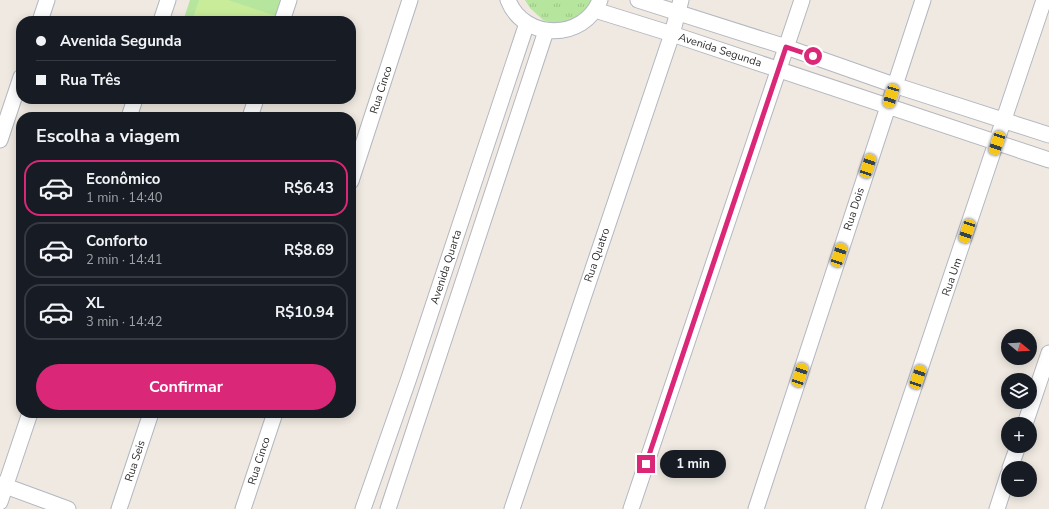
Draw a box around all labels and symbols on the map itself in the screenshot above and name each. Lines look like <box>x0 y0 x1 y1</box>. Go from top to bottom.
street label: Avenida Segunda <box>676 29 764 71</box>
route start <box>804 47 822 65</box>
street label: Rua Cinco <box>366 64 396 116</box>
car <box>882 83 900 109</box>
car <box>987 130 1007 156</box>
car <box>859 153 877 179</box>
street label: Rua Dois <box>840 186 868 232</box>
car <box>957 218 977 244</box>
street label: Rua Quatro <box>581 226 613 284</box>
street label: Avenida Quarta <box>427 228 465 306</box>
car <box>830 242 848 268</box>
street label: Rua Um <box>938 256 966 298</box>
north arrow <box>1001 329 1037 365</box>
car <box>791 362 809 388</box>
car <box>908 364 928 390</box>
street label: Rua Cinco <box>244 435 274 487</box>
street label: Rua Seis <box>121 438 149 484</box>
callout: 1 min <box>660 450 726 478</box>
route end <box>637 455 655 473</box>

